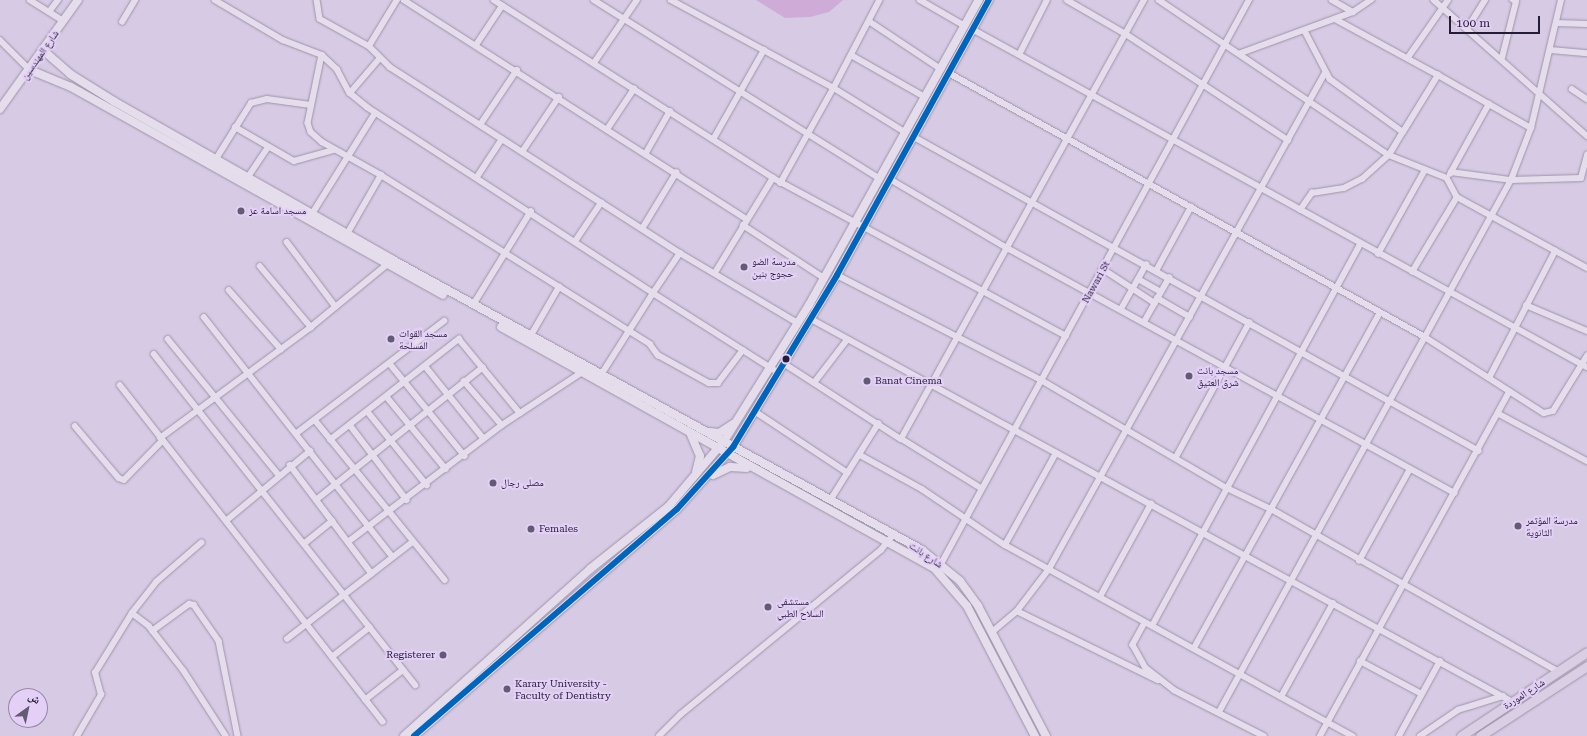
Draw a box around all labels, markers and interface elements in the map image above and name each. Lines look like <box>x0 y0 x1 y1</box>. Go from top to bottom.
scale bar <box>1451 8 1542 34</box>
text: 100 m <box>1456 16 1490 30</box>
street label: شارع المهندسين <box>19 28 61 82</box>
place label: مسجد اسامة عز <box>249 205 306 217</box>
marker: مسجد اسامة عز <box>236 206 246 216</box>
place label: مدرسة الضو حجوج بنين <box>752 255 796 278</box>
street label: Nawari St <box>1080 259 1112 305</box>
marker: مدرسة الضو حجوج بنين <box>739 262 749 272</box>
place label: مسجد القوات المسلحة <box>399 327 447 350</box>
marker: مسجد القوات المسلحة <box>386 334 396 344</box>
unlabelled marker <box>781 354 791 364</box>
place label: مسجد بانت شرق العتيق <box>1197 364 1239 388</box>
marker: مسجد بانت شرق العتيق <box>1184 371 1194 381</box>
place label: Banat Cinema <box>875 375 942 387</box>
marker: Banat Cinema <box>862 376 872 386</box>
place label: مصلى رجال <box>501 477 544 489</box>
marker: مصلى رجال <box>488 478 498 488</box>
place label: مدرسة المؤتمر الثانوية <box>1526 514 1578 538</box>
marker: مدرسة المؤتمر الثانوية <box>1513 521 1523 531</box>
place label: Females <box>539 523 578 535</box>
marker: Females <box>526 524 536 534</box>
street label: شارع بانت <box>907 539 945 571</box>
place label: مستشفى السلاح الطبي <box>777 595 824 618</box>
marker: مستشفى السلاح الطبي <box>762 601 774 613</box>
place label: Registerer <box>386 649 435 661</box>
marker: Registerer <box>438 650 448 660</box>
street label: شارع الموردة <box>1501 676 1547 712</box>
place label: Karary University - Faculty of Dentistry <box>515 677 611 700</box>
marker: Karary University - Faculty of Dentistry <box>502 684 512 694</box>
north arrow <box>8 688 48 728</box>
text: ش <box>26 690 43 707</box>

